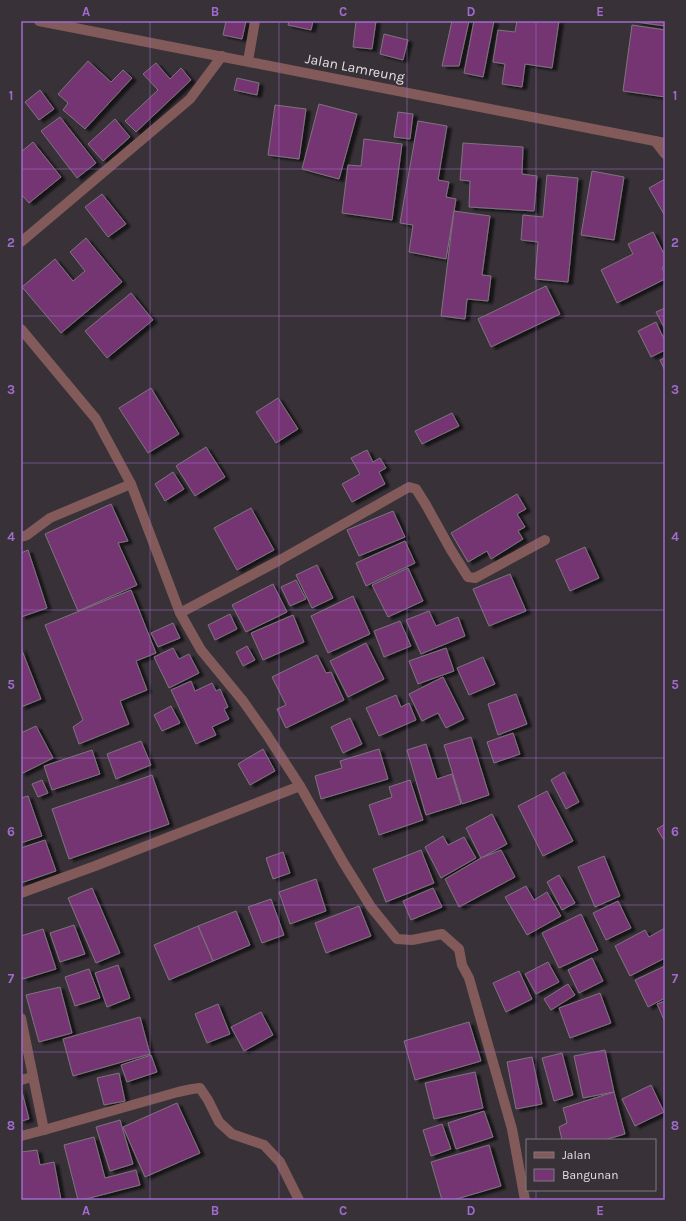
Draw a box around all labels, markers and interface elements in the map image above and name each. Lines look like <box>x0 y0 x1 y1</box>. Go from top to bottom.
text: A <box>82 4 90 19</box>
text: B <box>211 4 219 19</box>
text: C <box>339 4 347 19</box>
text: D <box>467 4 476 19</box>
text: E <box>596 4 604 19</box>
street label: Jalan Lamreung <box>304 50 406 86</box>
text: 1 <box>9 88 13 103</box>
text: 1 <box>673 88 677 103</box>
text: 2 <box>7 235 15 250</box>
text: 2 <box>671 235 679 250</box>
text: 3 <box>7 382 15 397</box>
text: 3 <box>671 382 679 397</box>
text: 4 <box>7 529 15 544</box>
text: 4 <box>671 529 679 544</box>
text: 5 <box>7 677 15 692</box>
text: 5 <box>671 677 679 692</box>
text: 6 <box>7 824 15 839</box>
text: 6 <box>671 824 679 839</box>
text: 7 <box>8 971 15 986</box>
text: 7 <box>672 971 679 986</box>
text: 8 <box>7 1118 15 1133</box>
text: 8 <box>671 1118 679 1133</box>
legend <box>526 1139 656 1191</box>
text: Jalan <box>562 1148 591 1162</box>
text: Bangunan <box>562 1168 618 1182</box>
text: A <box>82 1203 90 1218</box>
text: B <box>211 1203 219 1218</box>
text: C <box>339 1203 347 1218</box>
text: D <box>467 1203 476 1218</box>
text: E <box>596 1203 604 1218</box>

